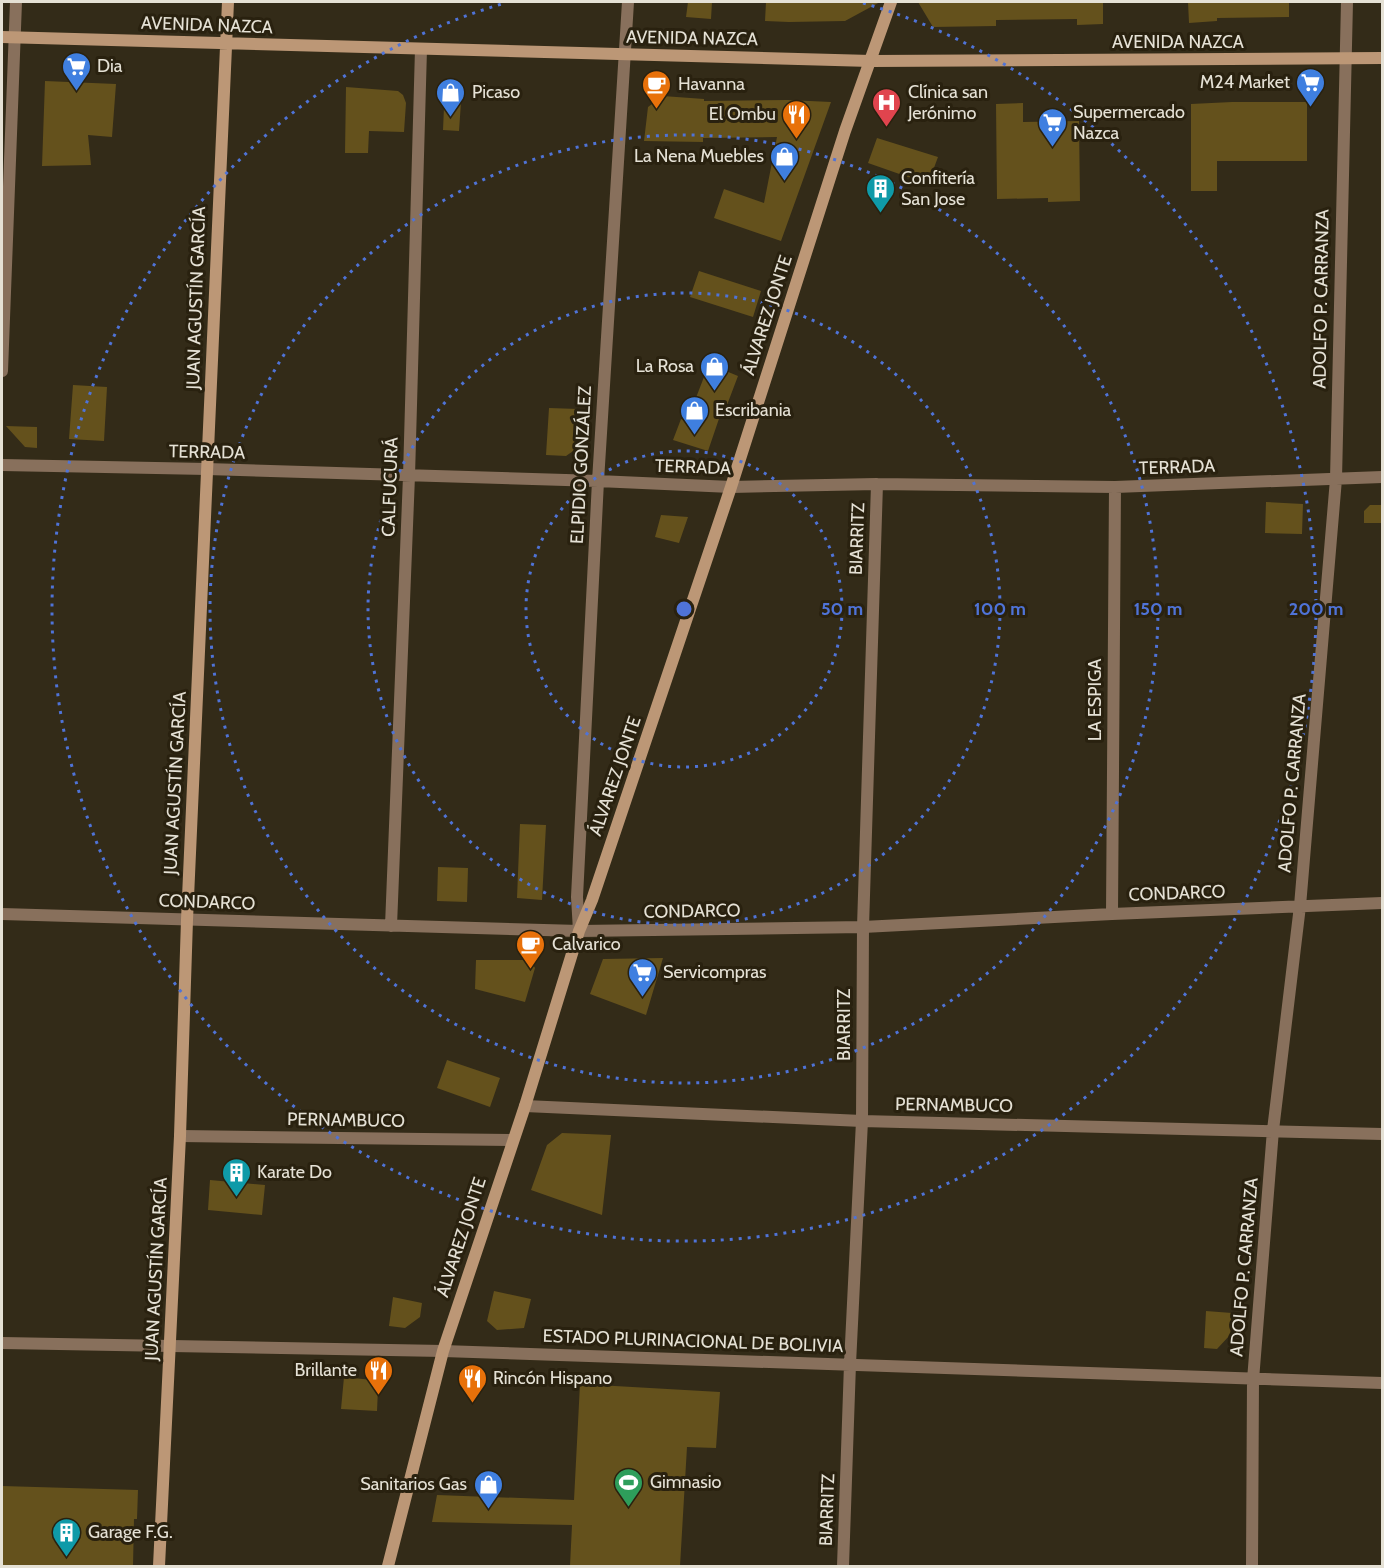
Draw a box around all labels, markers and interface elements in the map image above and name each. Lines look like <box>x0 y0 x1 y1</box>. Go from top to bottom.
street label: AVENIDA NAZCA <box>141 12 273 38</box>
street label: AVENIDA NAZCA <box>626 26 758 50</box>
street label: AVENIDA NAZCA <box>1112 31 1244 53</box>
supermarket icon: Dia <box>60 50 92 92</box>
place label: Dia <box>97 55 123 77</box>
supermarket icon: M24 Market <box>1295 66 1327 108</box>
cafe icon: Havanna <box>641 68 673 110</box>
place label: M24 Market <box>1200 71 1290 93</box>
place label: Havanna <box>678 73 745 95</box>
shop icon: Picaso <box>435 76 467 118</box>
place label: Picaso <box>472 81 520 103</box>
place label: Clínica san Jerónimo <box>907 81 988 124</box>
hospital icon: Clínica san Jerónimo <box>871 86 903 128</box>
restaurant icon: El Ombu <box>781 98 813 140</box>
place label: Supermercado Nazca <box>1073 101 1185 144</box>
place label: El Ombu <box>709 103 776 125</box>
supermarket icon: Supermercado Nazca <box>1036 106 1068 148</box>
shop icon: La Nena Muebles <box>769 140 801 182</box>
place label: La Nena Muebles <box>634 145 764 167</box>
place label: Confitería San Jose <box>901 167 975 210</box>
building icon: Confitería San Jose <box>864 172 896 214</box>
street label: JUAN AGUSTÍN GARCÍA <box>182 206 210 391</box>
street label: ADOLFO P. CARRANZA <box>1308 209 1334 389</box>
street label: ÁLVAREZ JONTE <box>737 252 797 378</box>
shop icon: La Rosa <box>699 350 731 392</box>
place label: La Rosa <box>636 355 694 377</box>
street label: ELPIDIO GONZÁLEZ <box>566 385 596 544</box>
shop icon: Escribania <box>678 394 710 436</box>
place label: Escribania <box>715 399 792 421</box>
street label: CALFUCURÁ <box>377 437 403 537</box>
street label: TERRADA <box>169 440 245 464</box>
street label: TERRADA <box>654 455 732 479</box>
street label: TERRADA <box>1138 455 1216 479</box>
street label: BIARRITZ <box>845 502 869 575</box>
text: 50 m <box>821 598 863 620</box>
text: 100 m <box>974 598 1026 620</box>
text: 150 m <box>1134 598 1182 620</box>
text: 200 m <box>1289 598 1343 620</box>
centre of rings <box>674 599 694 619</box>
street label: LA ESPIGA <box>1084 659 1106 741</box>
street label: JUAN AGUSTÍN GARCÍA <box>159 691 191 876</box>
street label: ADOLFO P. CARRANZA <box>1273 693 1311 873</box>
street label: ÁLVAREZ JONTE <box>584 713 646 839</box>
street label: CONDARCO <box>1128 880 1226 906</box>
street label: CONDARCO <box>158 889 256 915</box>
street label: CONDARCO <box>643 899 741 923</box>
cafe icon: Calvarico <box>515 928 547 970</box>
place label: Calvarico <box>552 933 621 955</box>
supermarket icon: Servicompras <box>626 956 658 998</box>
place label: Servicompras <box>663 961 767 983</box>
street label: BIARRITZ <box>833 989 855 1061</box>
street label: PERNAMBUCO <box>895 1093 1013 1117</box>
street label: PERNAMBUCO <box>287 1108 405 1132</box>
building icon: Karate Do <box>220 1156 252 1198</box>
place label: Karate Do <box>257 1161 332 1183</box>
street label: ÁLVAREZ JONTE <box>431 1174 491 1300</box>
street label: JUAN AGUSTÍN GARCÍA <box>140 1177 172 1362</box>
street label: ADOLFO P. CARRANZA <box>1225 1177 1263 1357</box>
street label: ESTADO PLURINACIONAL DE BOLIVIA <box>542 1325 844 1357</box>
restaurant icon: Brillante <box>362 1354 394 1396</box>
place label: Brillante <box>295 1359 357 1381</box>
restaurant icon: Rincón Hispano <box>456 1362 488 1404</box>
place label: Rincón Hispano <box>493 1367 612 1389</box>
sports icon: Gimnasio <box>613 1466 645 1508</box>
shop icon: Sanitarios Gas <box>472 1468 504 1510</box>
place label: Gimnasio <box>650 1471 722 1493</box>
place label: Sanitarios Gas <box>360 1473 467 1495</box>
street label: BIARRITZ <box>815 1473 839 1546</box>
building icon: Garage F.G. <box>51 1516 83 1558</box>
place label: Garage F.G. <box>88 1521 173 1543</box>

